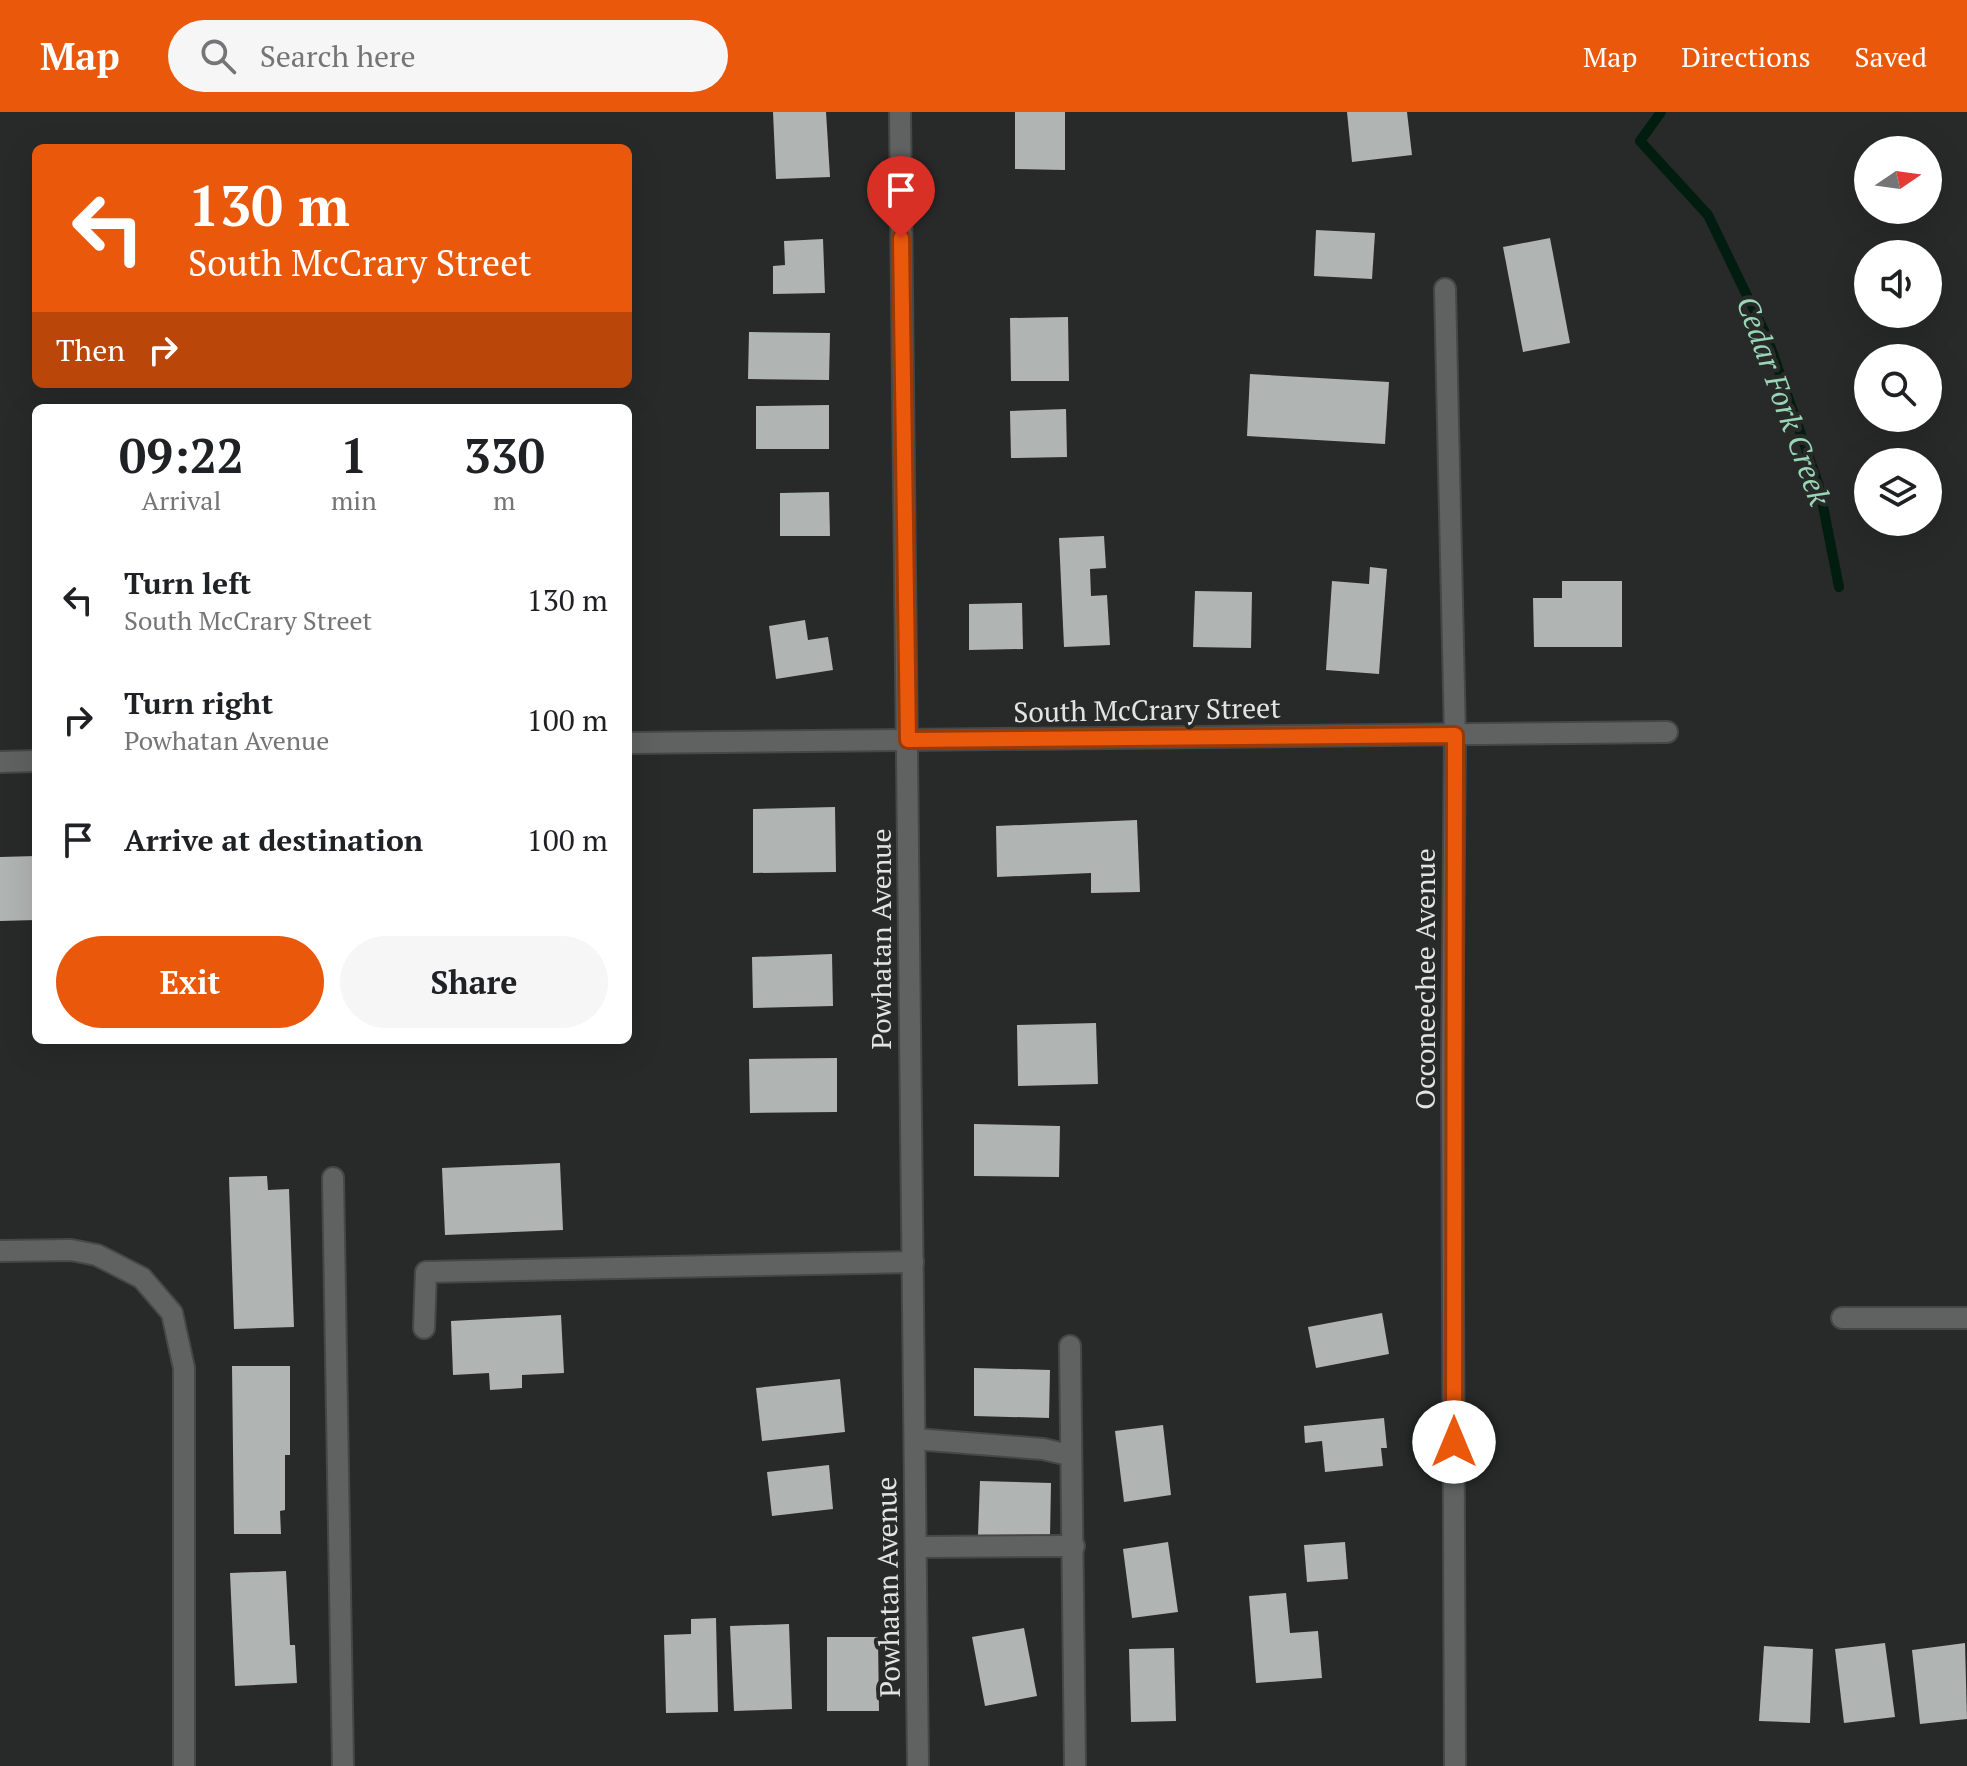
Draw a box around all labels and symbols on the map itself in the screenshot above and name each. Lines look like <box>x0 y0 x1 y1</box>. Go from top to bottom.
north arrow <box>1854 136 1942 224</box>
pin <box>867 156 935 238</box>
water label: Cedar Fork Creek <box>1728 290 1841 511</box>
street label: South McCrary Street <box>1013 689 1282 730</box>
street label: Powhatan Avenue <box>862 828 899 1050</box>
street label: Occoneechee Avenue <box>1406 848 1443 1110</box>
position arrow <box>1412 1400 1496 1484</box>
street label: Powhatan Avenue <box>867 1476 908 1698</box>

